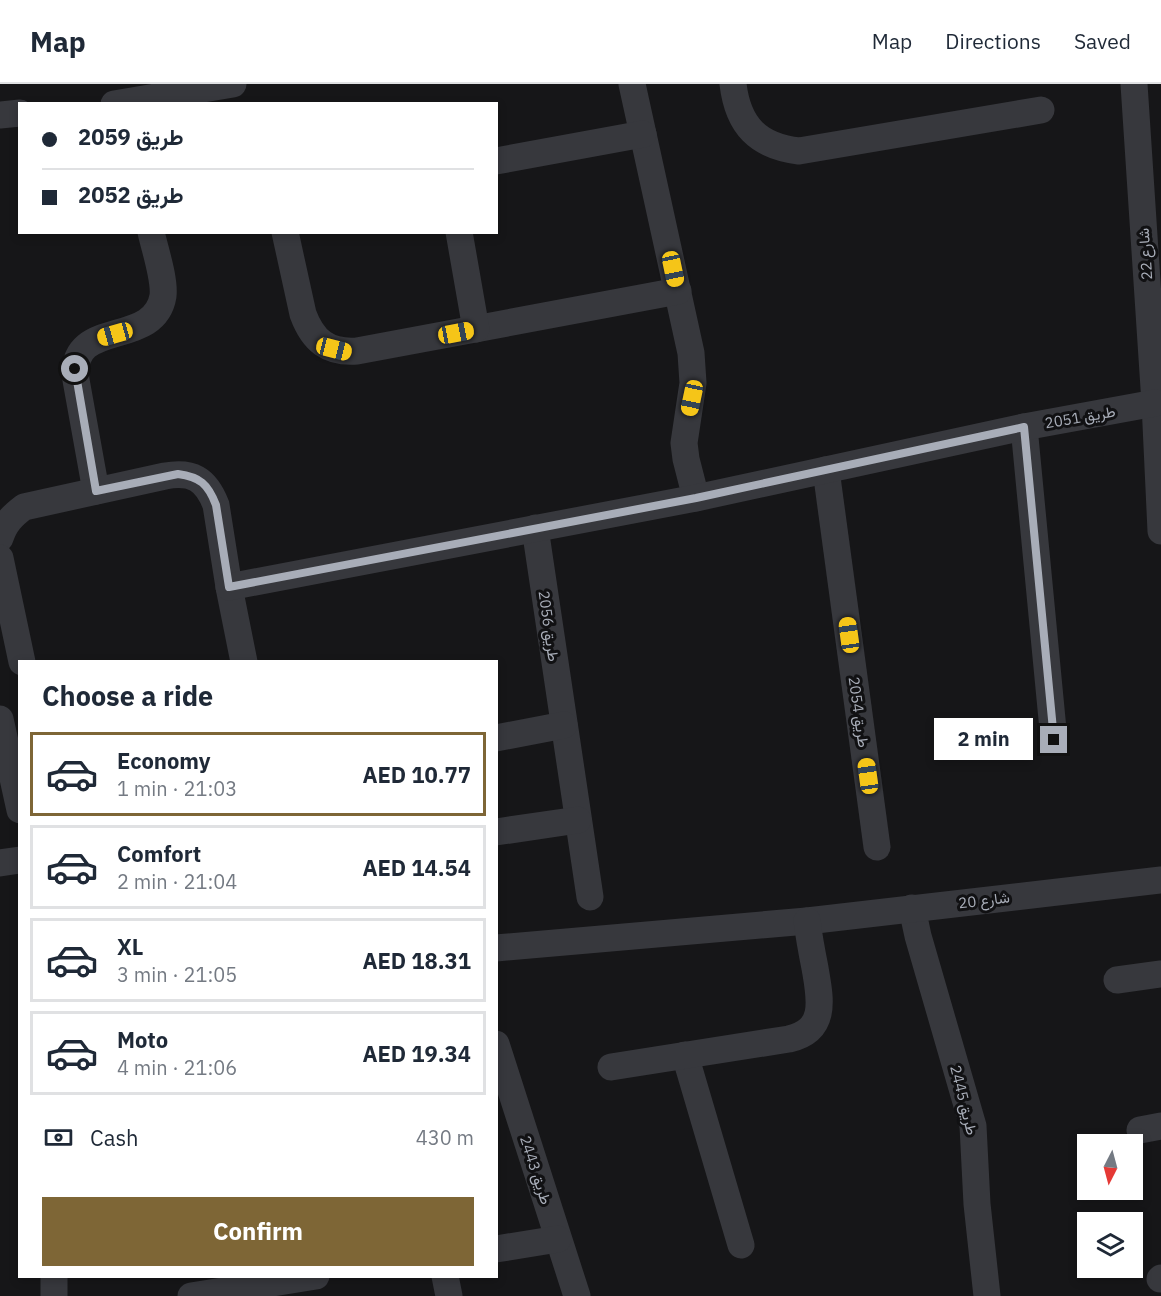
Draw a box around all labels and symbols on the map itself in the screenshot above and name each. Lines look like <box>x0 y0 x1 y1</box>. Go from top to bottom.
street label: شارع 22 <box>1134 227 1158 280</box>
car <box>660 250 686 288</box>
car <box>95 320 135 348</box>
car <box>437 321 475 345</box>
car <box>314 336 354 362</box>
route start <box>61 355 88 382</box>
car <box>679 379 705 417</box>
street label: طريق 2051 <box>1043 401 1117 434</box>
street label: طريق 2056 <box>534 589 563 663</box>
car <box>838 616 860 654</box>
street label: طريق 2054 <box>844 675 873 749</box>
callout: 2 min <box>934 719 1033 761</box>
route end <box>1040 726 1067 753</box>
car <box>857 757 879 795</box>
street label: شارع 20 <box>957 887 1011 915</box>
street label: طريق 2445 <box>945 1063 982 1137</box>
street label: طريق 2443 <box>515 1133 556 1207</box>
north arrow <box>1077 1134 1143 1200</box>

